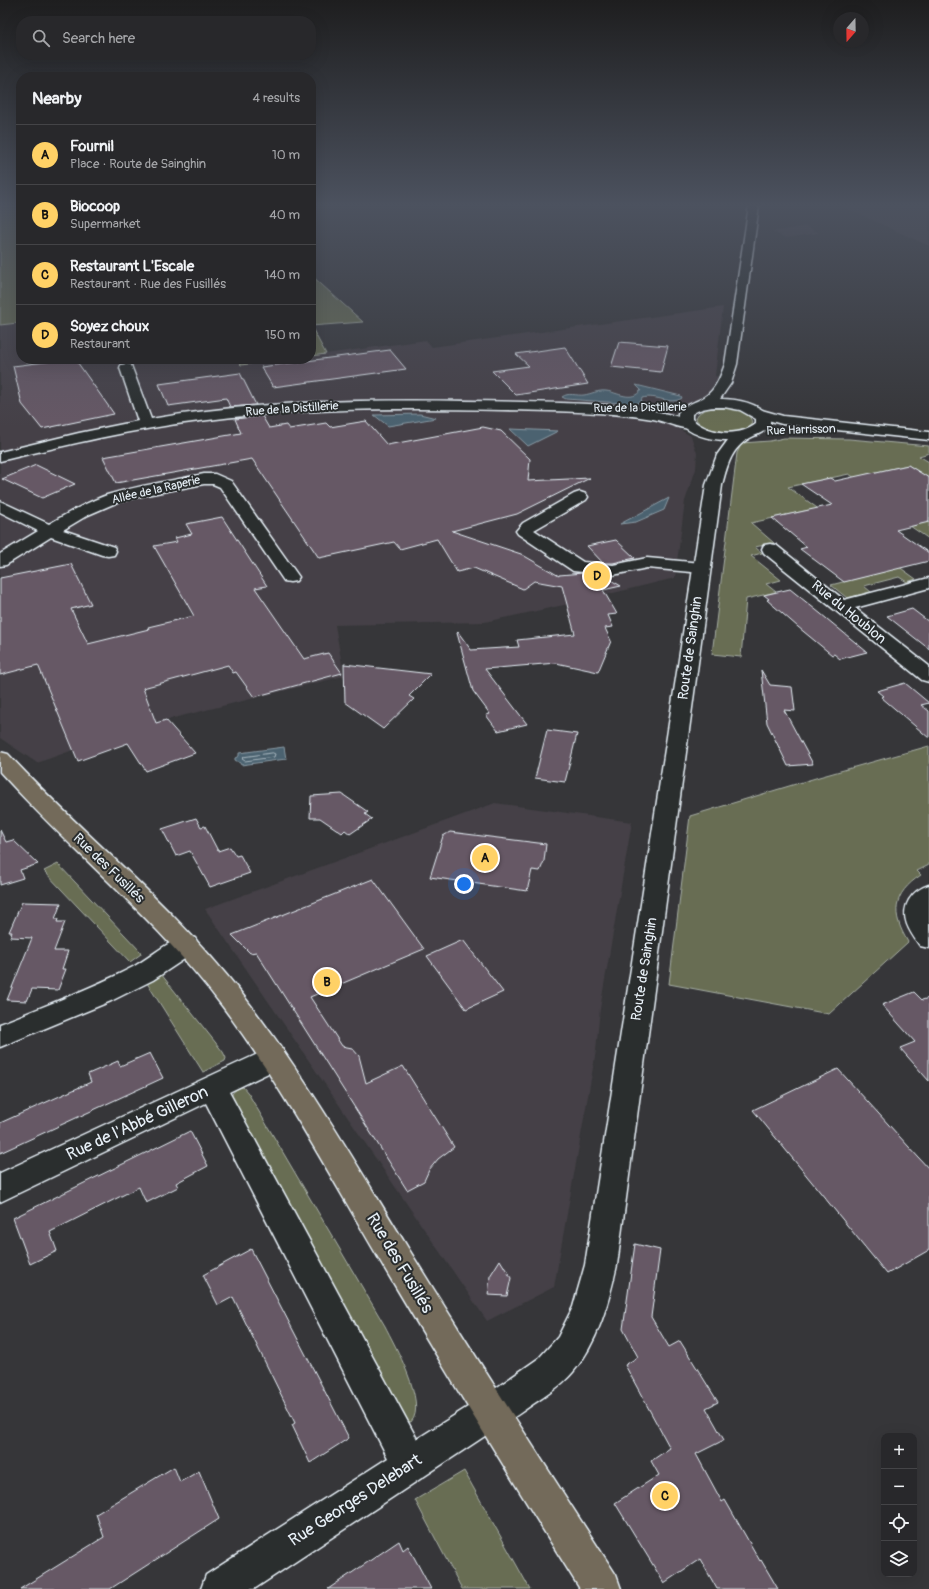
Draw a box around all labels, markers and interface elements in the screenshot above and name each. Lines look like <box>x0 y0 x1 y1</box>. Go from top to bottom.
north arrow <box>833 12 869 48</box>
search box <box>16 16 316 60</box>
icon: search <box>30 27 52 49</box>
text: Search here <box>62 29 135 48</box>
text: Nearby <box>32 88 81 109</box>
text: 4 results <box>253 90 300 106</box>
text: Fournil <box>70 137 114 156</box>
text: A <box>41 147 49 163</box>
text: 10 m <box>272 147 300 163</box>
text: Place · Route de Sainghin <box>70 156 206 172</box>
text: Biocoop <box>70 197 120 216</box>
text: B <box>41 207 49 223</box>
text: 40 m <box>269 207 300 223</box>
text: Supermarket <box>70 216 141 232</box>
text: Restaurant L'Escale <box>70 257 194 276</box>
text: C <box>41 267 49 283</box>
text: 140 m <box>264 267 300 283</box>
text: Restaurant · Rue des Fusillés <box>70 276 226 292</box>
text: Soyez choux <box>70 317 149 336</box>
text: D <box>41 327 49 343</box>
text: 150 m <box>265 327 300 343</box>
text: Restaurant <box>70 336 130 352</box>
street label: Rue de la Distillerie <box>245 398 339 420</box>
street label: Rue de la Distillerie <box>593 400 687 416</box>
street label: Rue Harrisson <box>766 421 836 439</box>
street label: Allée de la Raperie <box>110 473 202 507</box>
pin: D <box>584 561 610 591</box>
street label: Rue du Houblon <box>808 577 890 647</box>
street label: Route de Sainghin <box>674 595 706 701</box>
street label: Rue des Fusillés <box>70 830 149 907</box>
pin: A <box>472 843 498 873</box>
your location <box>454 874 474 894</box>
street label: Route de Sainghin <box>627 916 661 1022</box>
pin: B <box>314 967 340 997</box>
street label: Rue de l'Abbé Gilleron <box>63 1081 211 1165</box>
street label: Rue des Fusillés <box>362 1209 438 1317</box>
map controls <box>881 1433 917 1577</box>
button: + <box>881 1433 917 1469</box>
street label: Rue Georges Delebart <box>285 1449 425 1551</box>
button: − <box>881 1469 917 1505</box>
pin: C <box>652 1481 678 1511</box>
button: locate <box>881 1505 917 1541</box>
button: layers <box>881 1541 917 1577</box>

